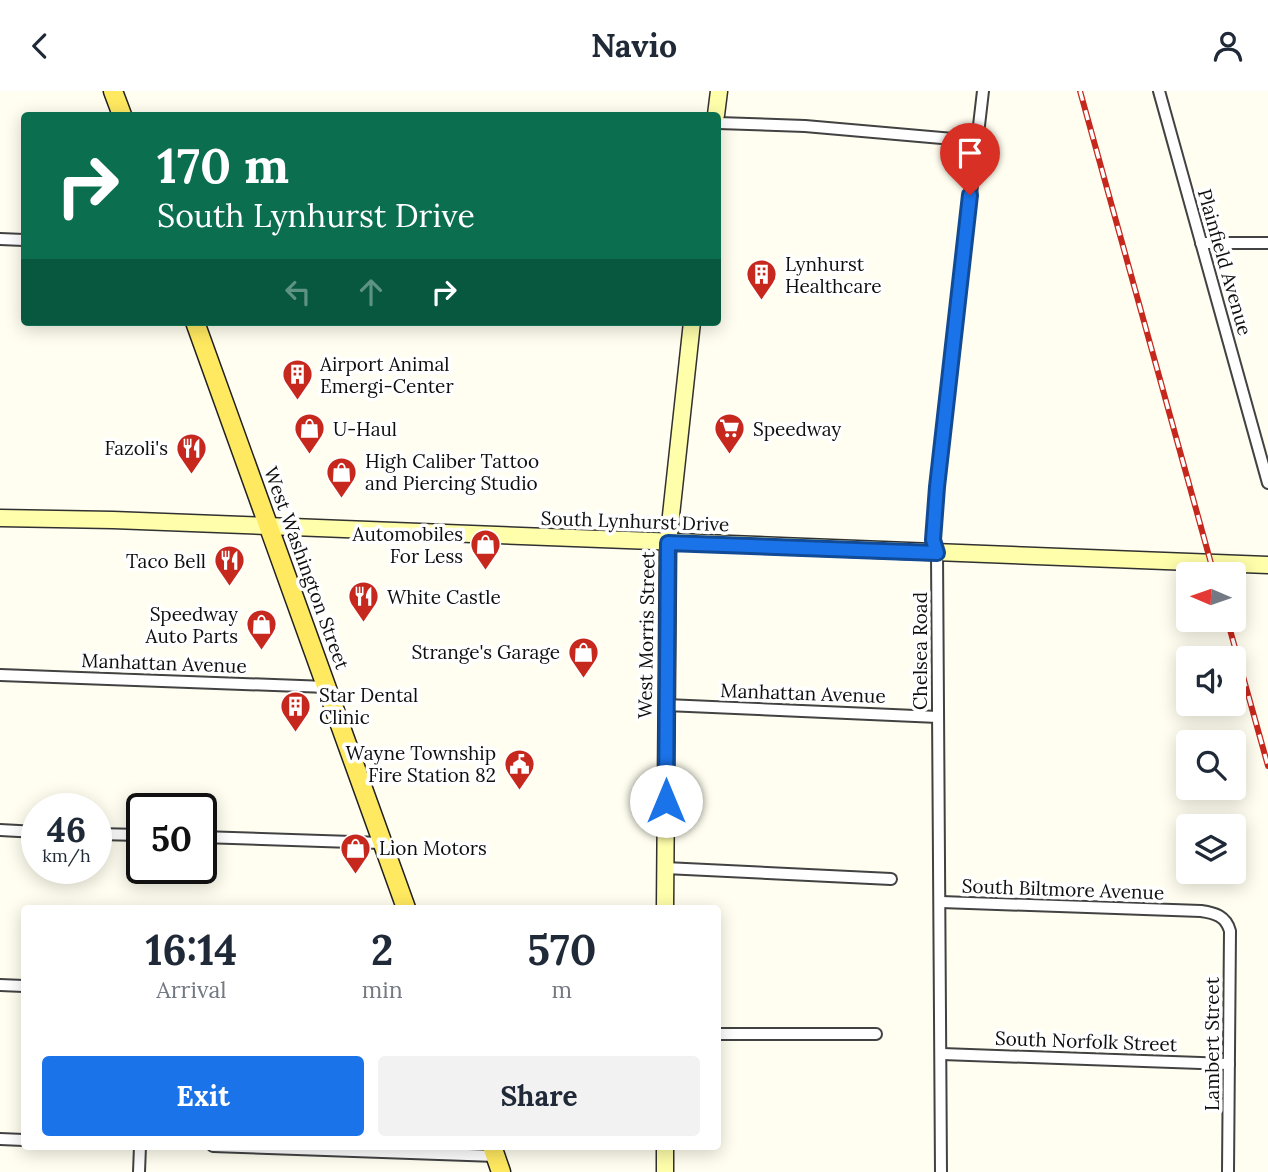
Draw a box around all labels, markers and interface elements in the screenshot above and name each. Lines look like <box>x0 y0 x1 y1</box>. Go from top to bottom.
text: Navio <box>591 25 677 66</box>
icon: back <box>21 27 59 65</box>
icon: person <box>1209 27 1247 65</box>
pin <box>940 123 1000 195</box>
text: 170 m <box>157 134 289 196</box>
icon: arrive <box>951 134 989 172</box>
icon: right <box>42 140 133 231</box>
street label: Plainfield Avenue <box>1193 186 1257 338</box>
text: South Lynhurst Drive <box>157 195 475 236</box>
place label: Lynhurst Healthcare <box>785 252 882 298</box>
building icon: Lynhurst Healthcare <box>745 258 779 302</box>
icon: left <box>279 273 317 311</box>
icon: ahead <box>352 273 390 311</box>
icon: right <box>425 273 463 311</box>
place label: Airport Animal Emergi-Center <box>319 352 454 398</box>
building icon: Airport Animal Emergi-Center <box>280 358 314 402</box>
shop icon: U-Haul <box>293 412 327 456</box>
supermarket icon: Speedway <box>713 412 747 456</box>
place label: U-Haul <box>333 417 397 441</box>
place label: Speedway <box>753 417 841 441</box>
restaurant icon: Fazoli's <box>174 431 208 475</box>
place label: Fazoli's <box>105 436 168 460</box>
place label: High Caliber Tattoo and Piercing Studio <box>365 449 539 495</box>
shop icon: High Caliber Tattoo and Piercing Studio <box>325 455 359 499</box>
street label: West Washington Street <box>259 463 355 673</box>
street label: South Lynhurst Drive <box>540 506 730 536</box>
place label: Automobiles For Less <box>352 522 463 568</box>
shop icon: Automobiles For Less <box>469 528 503 572</box>
restaurant icon: Taco Bell <box>212 544 246 588</box>
place label: Taco Bell <box>126 549 206 573</box>
street label: West Morris Street <box>633 550 659 719</box>
north arrow <box>1176 562 1246 632</box>
map controls <box>1176 562 1246 884</box>
restaurant icon: White Castle <box>347 580 381 624</box>
place label: White Castle <box>387 585 501 609</box>
street label: Chelsea Road <box>908 592 932 710</box>
place label: Speedway Auto Parts <box>145 602 238 648</box>
shop icon: Speedway Auto Parts <box>244 608 278 652</box>
shop icon: Strange's Garage <box>566 635 600 679</box>
place label: Strange's Garage <box>411 640 560 664</box>
button: sound <box>1176 646 1246 716</box>
street label: Manhattan Avenue <box>81 648 247 678</box>
street label: Manhattan Avenue <box>720 678 886 708</box>
place label: Star Dental Clinic <box>319 683 418 729</box>
building icon: Star Dental Clinic <box>279 689 313 733</box>
button: search <box>1176 730 1246 800</box>
place label: Wayne Township Fire Station 82 <box>346 741 496 787</box>
public building icon: Wayne Township Fire Station 82 <box>502 747 536 791</box>
position arrow <box>629 764 703 838</box>
speed limit sign: 50 <box>126 793 217 884</box>
text: 46 <box>47 807 86 852</box>
button: layers <box>1176 814 1246 884</box>
shop icon: Lion Motors <box>339 831 373 875</box>
place label: Lion Motors <box>379 836 487 860</box>
text: km/h <box>42 844 91 867</box>
street label: South Biltmore Avenue <box>961 873 1165 905</box>
text: 16:14 <box>146 923 237 977</box>
text: 2 <box>371 923 393 977</box>
text: 570 <box>527 923 596 977</box>
text: Arrival <box>156 975 227 1004</box>
text: min <box>362 975 403 1004</box>
text: m <box>552 975 572 1004</box>
street label: Lambert Street <box>1200 976 1224 1111</box>
street label: South Norfolk Street <box>994 1026 1178 1056</box>
button: Exit <box>42 1056 364 1136</box>
button: Share <box>378 1056 700 1136</box>

